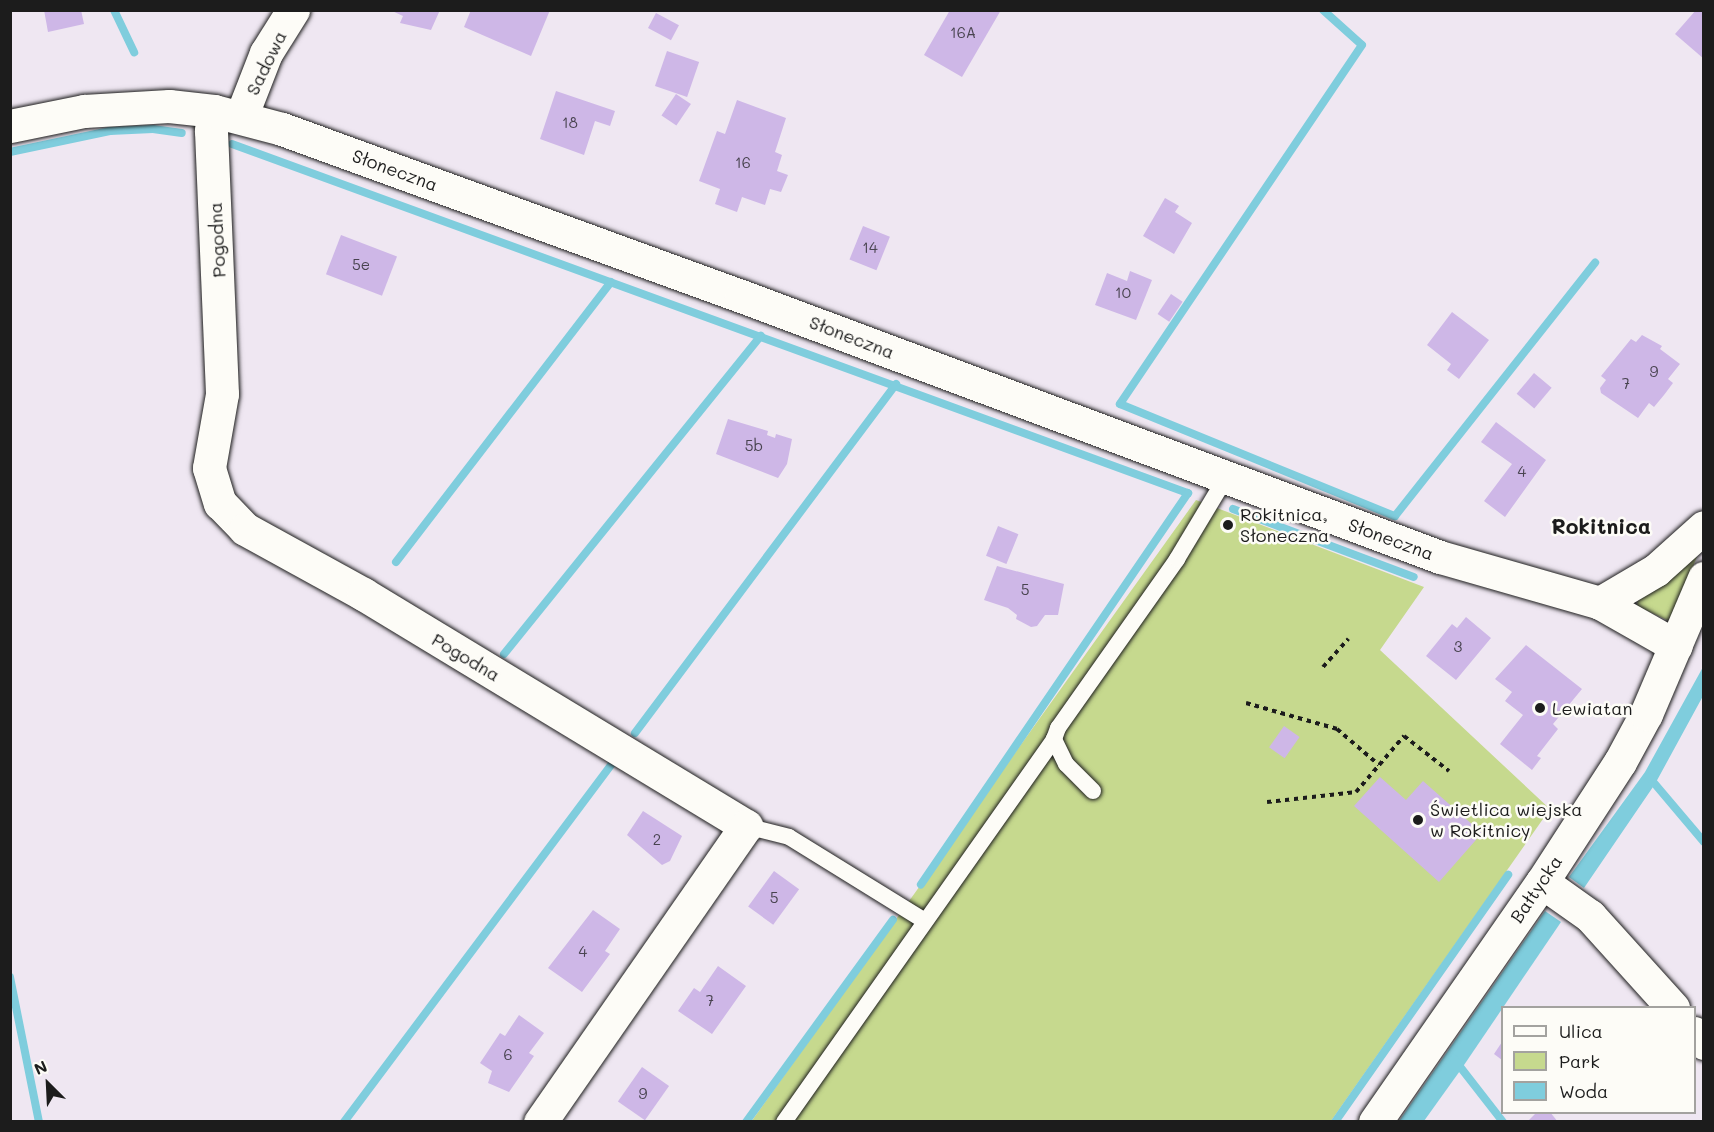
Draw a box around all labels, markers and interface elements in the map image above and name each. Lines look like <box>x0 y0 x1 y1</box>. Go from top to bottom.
house number: 16A <box>950 24 976 42</box>
street label: Sadowa <box>241 27 291 99</box>
house number: 18 <box>562 114 578 132</box>
street label: Słoneczna <box>349 145 441 195</box>
house number: 16 <box>735 154 751 172</box>
street label: Pogodna <box>204 202 230 278</box>
house number: 14 <box>862 239 878 257</box>
house number: 5e <box>352 256 370 274</box>
house number: 10 <box>1115 284 1131 302</box>
street label: Słoneczna <box>806 311 898 363</box>
house number: 9 <box>1650 363 1658 381</box>
house number: 7 <box>1622 375 1630 393</box>
house number: 5b <box>745 437 763 455</box>
house number: 4 <box>1518 463 1526 481</box>
place label: Rokitnica, Słoneczna <box>1240 504 1329 546</box>
district label: Rokitnica <box>1551 513 1651 539</box>
street label: Słoneczna <box>1345 514 1437 564</box>
marker: Rokitnica, Słoneczna <box>1221 518 1235 532</box>
house number: 5 <box>1021 581 1029 599</box>
street label: Pogodna <box>428 628 504 686</box>
house number: 3 <box>1454 638 1462 656</box>
place label: Lewiatan <box>1552 697 1632 719</box>
marker: Lewiatan <box>1533 701 1547 715</box>
place label: Świetlica wiejska w Rokitnicy <box>1430 799 1582 842</box>
marker: Świetlica wiejska w Rokitnicy <box>1411 813 1425 827</box>
house number: 2 <box>653 831 661 849</box>
street label: Bałtycka <box>1506 851 1566 927</box>
house number: 5 <box>770 889 778 907</box>
house number: 4 <box>579 943 587 961</box>
house number: 7 <box>706 992 714 1010</box>
legend <box>1501 1006 1696 1114</box>
text: Ulica <box>1559 1019 1603 1043</box>
house number: 6 <box>503 1046 513 1064</box>
text: Park <box>1559 1049 1600 1073</box>
north arrow <box>18 1054 78 1114</box>
text: N <box>31 1055 50 1079</box>
text: Woda <box>1559 1079 1608 1103</box>
house number: 9 <box>639 1085 647 1103</box>

